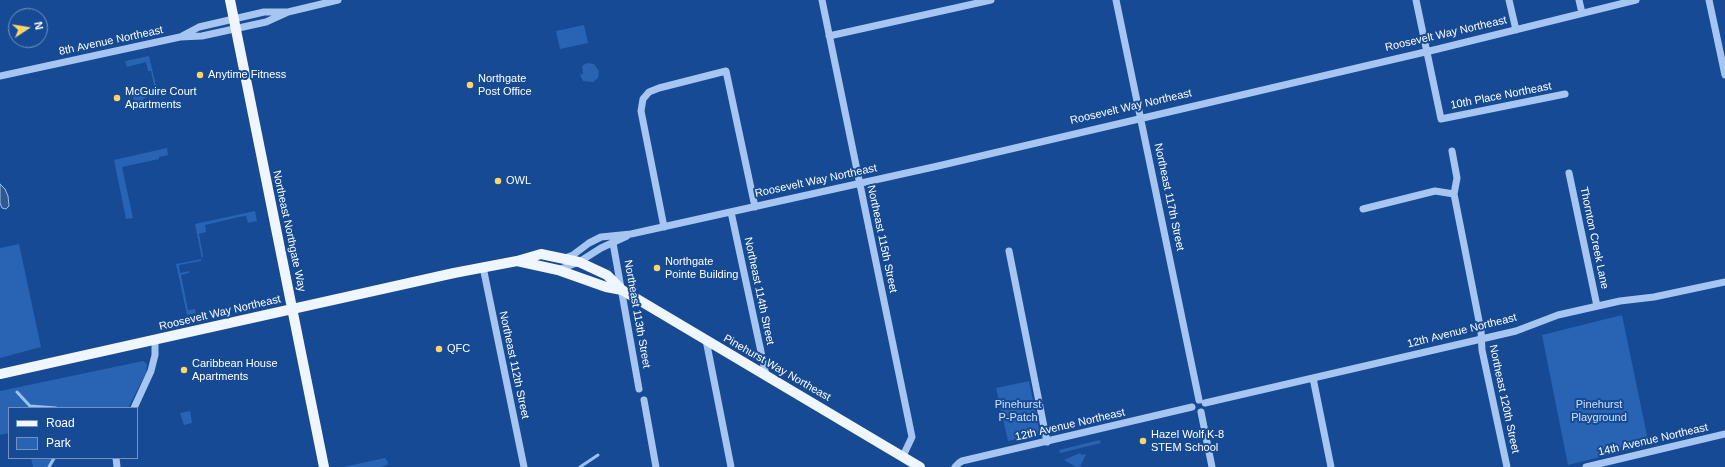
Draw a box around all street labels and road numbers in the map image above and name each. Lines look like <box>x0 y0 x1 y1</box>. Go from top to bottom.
street label: Roosevelt Way Northeast <box>1384 14 1508 54</box>
street label: 8th Avenue Northeast <box>58 24 164 58</box>
street label: 10th Place Northeast <box>1449 80 1553 112</box>
street label: Roosevelt Way Northeast <box>1069 87 1193 127</box>
street label: Northeast 117th Street <box>1151 142 1187 252</box>
street label: Roosevelt Way Northeast <box>754 162 878 200</box>
street label: Northeast Northgate Way <box>270 169 308 293</box>
street label: Northeast 115th Street <box>864 184 900 294</box>
street label: Thornton Creek Lane <box>1577 186 1611 290</box>
street label: Northeast 114th Street <box>741 236 777 346</box>
street label: Northeast 113th Street <box>621 259 653 369</box>
street label: Roosevelt Way Northeast <box>158 293 282 333</box>
street label: Northeast 112th Street <box>496 310 532 420</box>
street label: 12th Avenue Northeast <box>1406 311 1518 351</box>
street label: Pinehurst Way Northeast <box>721 332 833 404</box>
street label: Northeast 120th Street <box>1486 343 1522 455</box>
street label: 12th Avenue Northeast <box>1014 406 1126 444</box>
street label: 14th Avenue Northeast <box>1597 421 1709 459</box>

